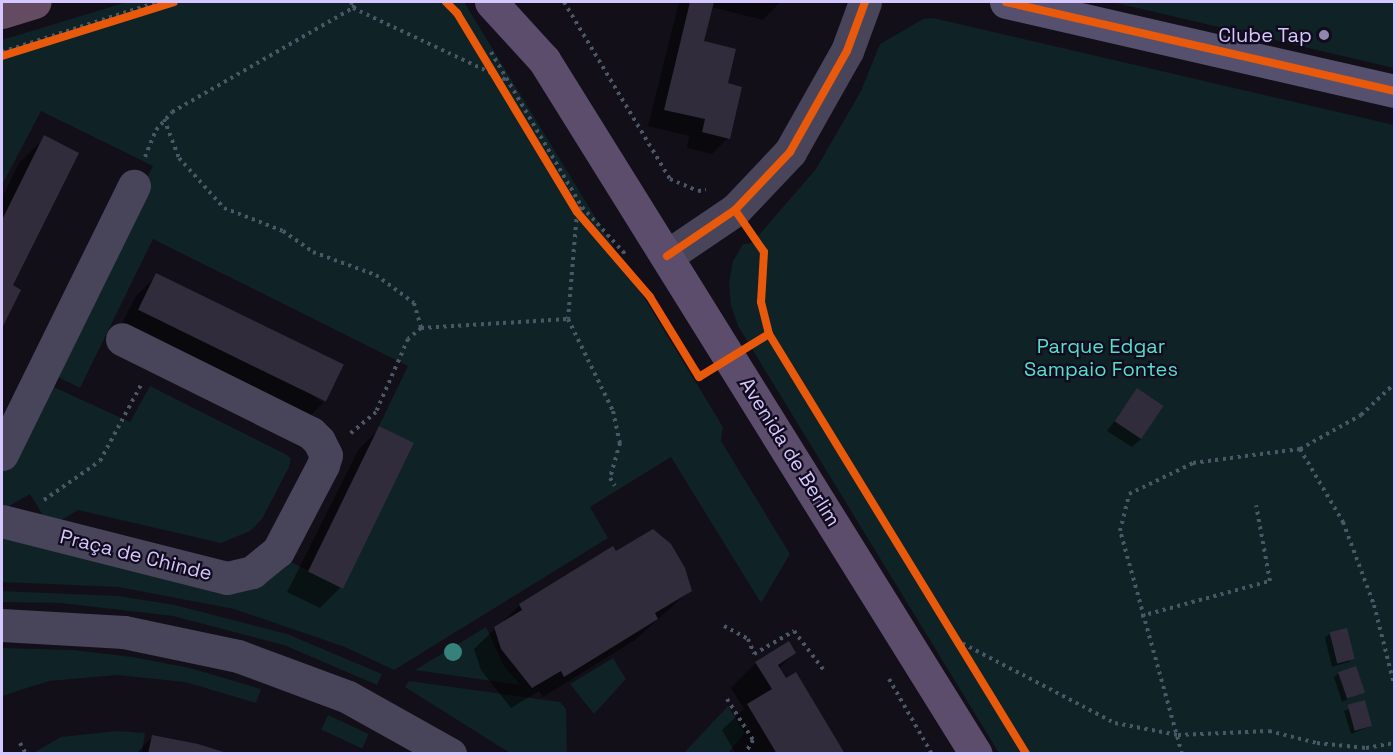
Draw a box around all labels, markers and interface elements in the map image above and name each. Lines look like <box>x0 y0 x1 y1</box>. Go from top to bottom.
place label: Clube Tap <box>1218 23 1312 47</box>
marker: Clube Tap <box>1317 28 1331 42</box>
park label: Parque Edgar Sampaio Fontes <box>1024 334 1178 381</box>
street label: Avenida de Berlim <box>735 373 845 531</box>
street label: Praça de Chinde <box>57 524 215 586</box>

